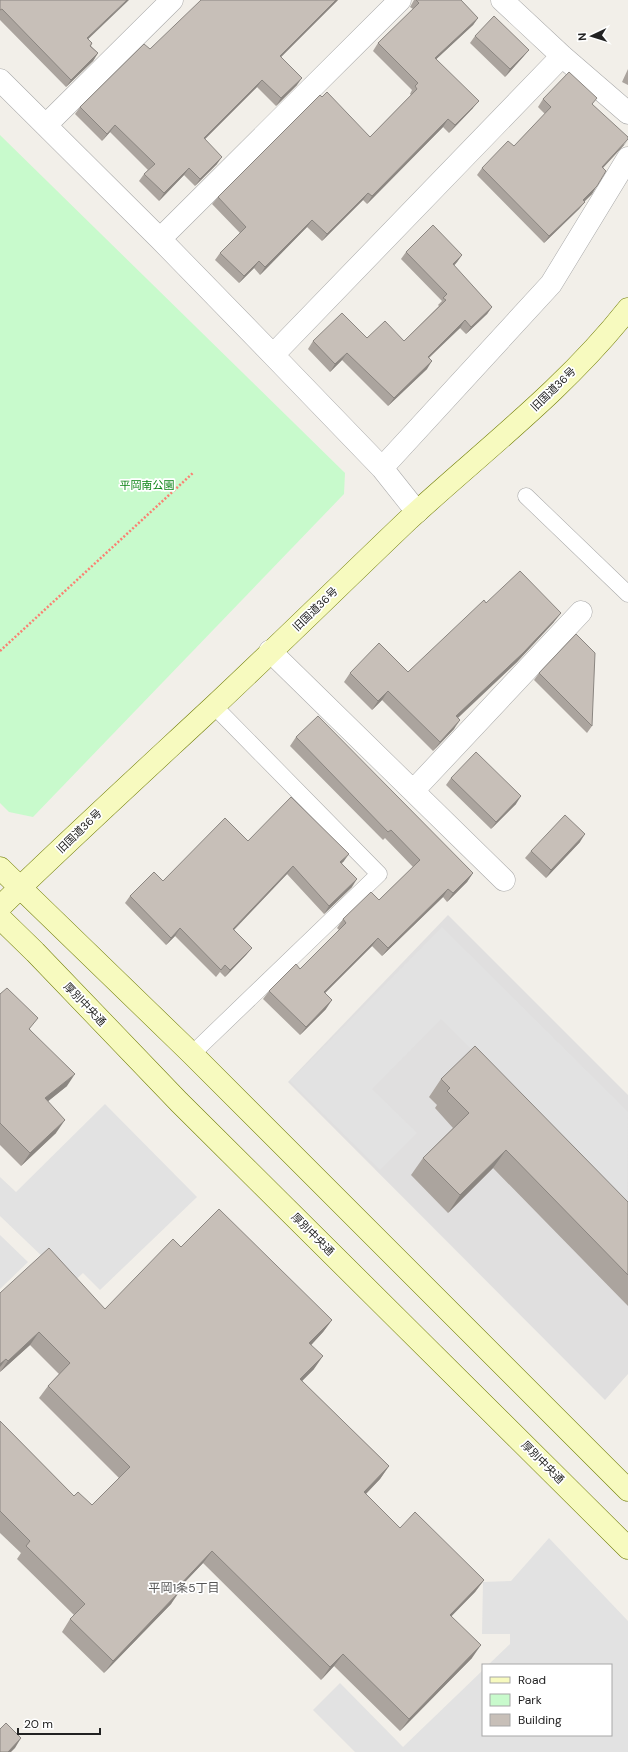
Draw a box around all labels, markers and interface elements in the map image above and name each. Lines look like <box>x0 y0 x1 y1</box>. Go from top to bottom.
north arrow <box>572 16 612 56</box>
text: N <box>575 32 589 41</box>
street label: 旧国道36号 <box>527 364 579 414</box>
park label: 平岡南公園 <box>120 478 175 492</box>
street label: 旧国道36号 <box>289 584 341 634</box>
street label: 旧国道36号 <box>53 806 105 856</box>
street label: 厚別中央通 <box>61 979 109 1029</box>
street label: 厚別中央通 <box>289 1210 337 1258</box>
street label: 厚別中央通 <box>519 1438 567 1486</box>
district label: 平岡1条5丁目 <box>148 1580 220 1596</box>
legend <box>482 1664 612 1736</box>
text: Road <box>518 1672 546 1688</box>
text: Park <box>518 1692 542 1708</box>
scale bar <box>18 1710 100 1736</box>
text: Building <box>518 1712 562 1728</box>
text: 20 m <box>24 1716 53 1732</box>

